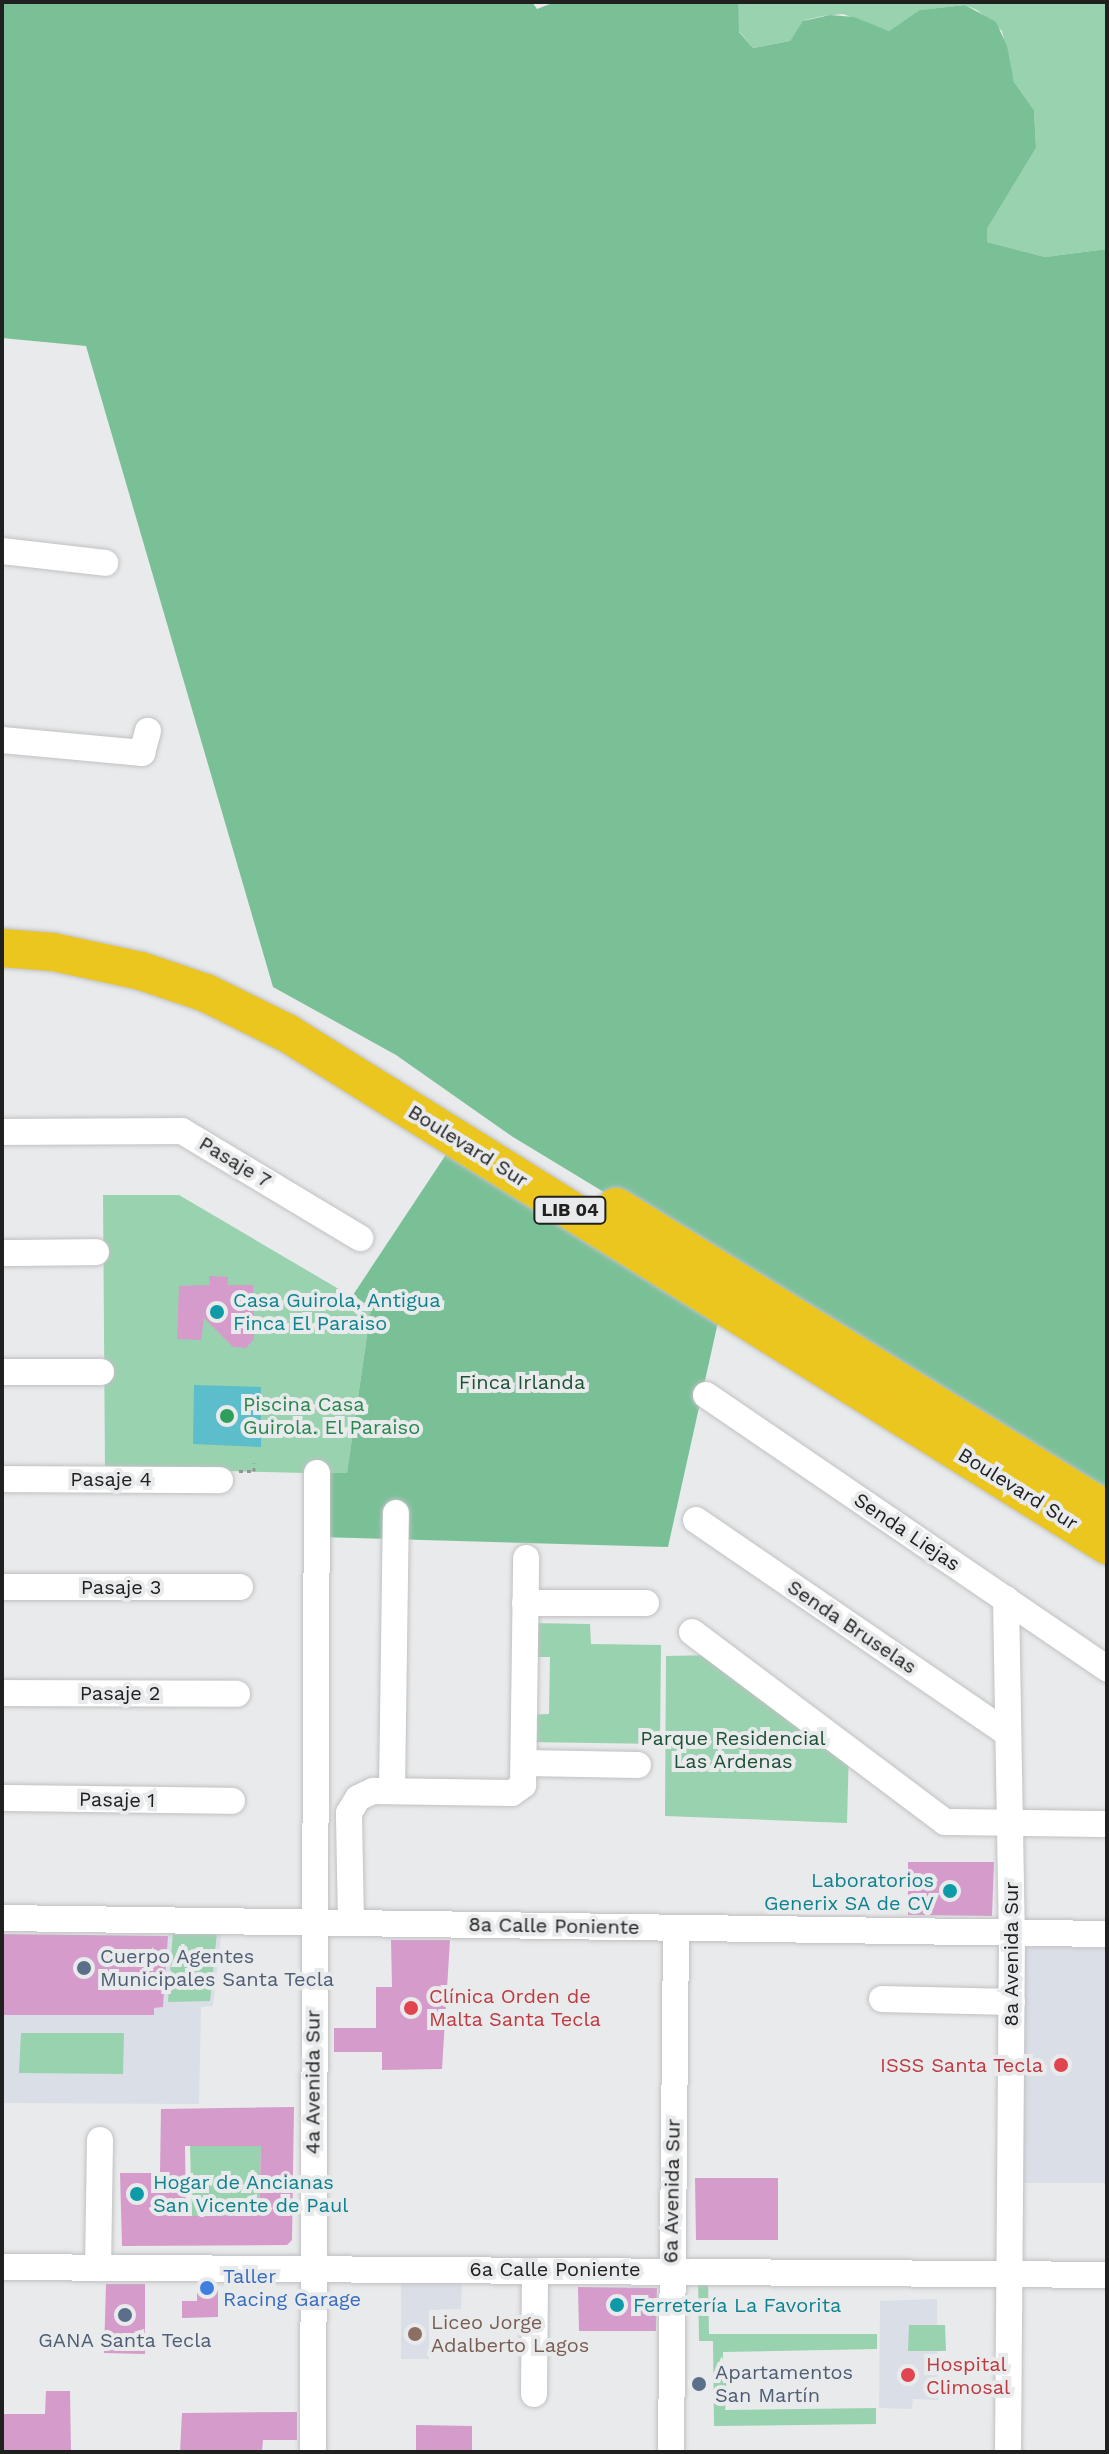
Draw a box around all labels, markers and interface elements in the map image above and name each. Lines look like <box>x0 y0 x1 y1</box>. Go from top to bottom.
street label: Boulevard Sur <box>404 1100 532 1192</box>
street label: Pasaje 7 <box>194 1131 276 1193</box>
road number: LIB 04 <box>532 1196 608 1224</box>
place label: Casa Guirola, Antigua Finca El Paraiso <box>233 1288 442 1335</box>
marker: Casa Guirola, Antigua Finca El Paraiso <box>208 1303 226 1321</box>
park label: Finca Irlanda <box>459 1370 585 1394</box>
place label: Piscina Casa Guirola. El Paraiso <box>243 1392 421 1439</box>
marker: Piscina Casa Guirola. El Paraiso <box>218 1407 236 1425</box>
street label: Boulevard Sur <box>954 1443 1082 1535</box>
street label: Pasaje 4 <box>70 1467 152 1491</box>
street label: Senda Liejas <box>849 1488 965 1576</box>
street label: Pasaje 3 <box>81 1575 161 1599</box>
street label: Senda Bruselas <box>783 1575 921 1679</box>
street label: Pasaje 2 <box>80 1681 160 1705</box>
park label: Parque Residencial Las Ardenas <box>640 1727 826 1774</box>
street label: Pasaje 1 <box>78 1787 156 1813</box>
place label: Laboratorios Generix SA de CV <box>763 1868 934 1915</box>
street label: 8a Avenida Sur <box>999 1881 1023 2027</box>
marker: Laboratorios Generix SA de CV <box>941 1882 959 1900</box>
street label: 8a Calle Poniente <box>468 1913 640 1939</box>
place label: Cuerpo Agentes Municipales Santa Tecla <box>100 1944 335 1991</box>
marker: Cuerpo Agentes Municipales Santa Tecla <box>75 1959 93 1977</box>
place label: Clínica Orden de Malta Santa Tecla <box>429 1984 602 2031</box>
marker: Clínica Orden de Malta Santa Tecla <box>400 1997 422 2019</box>
street label: 4a Avenida Sur <box>301 2009 325 2155</box>
place label: ISSS Santa Tecla <box>879 2053 1043 2077</box>
marker: ISSS Santa Tecla <box>1050 2054 1072 2076</box>
street label: 6a Avenida Sur <box>659 2118 685 2264</box>
place label: Hogar de Ancianas San Vicente de Paul <box>153 2170 349 2217</box>
marker: Hogar de Ancianas San Vicente de Paul <box>128 2185 146 2203</box>
street label: 6a Calle Poniente <box>469 2257 641 2281</box>
place label: Taller Racing Garage <box>223 2264 361 2311</box>
marker: Taller Racing Garage <box>198 2279 216 2297</box>
place label: Ferretería La Favorita <box>633 2293 842 2317</box>
marker: Ferretería La Favorita <box>608 2296 626 2314</box>
marker: GANA Santa Tecla <box>116 2306 134 2324</box>
place label: Liceo Jorge Adalberto Lagos <box>431 2310 589 2357</box>
marker: Liceo Jorge Adalberto Lagos <box>406 2325 424 2343</box>
place label: GANA Santa Tecla <box>37 2328 213 2352</box>
place label: Hospital Climosal <box>926 2352 1010 2399</box>
place label: Apartamentos San Martín <box>715 2360 853 2407</box>
marker: Hospital Climosal <box>897 2364 919 2386</box>
marker: Apartamentos San Martín <box>690 2375 708 2393</box>

